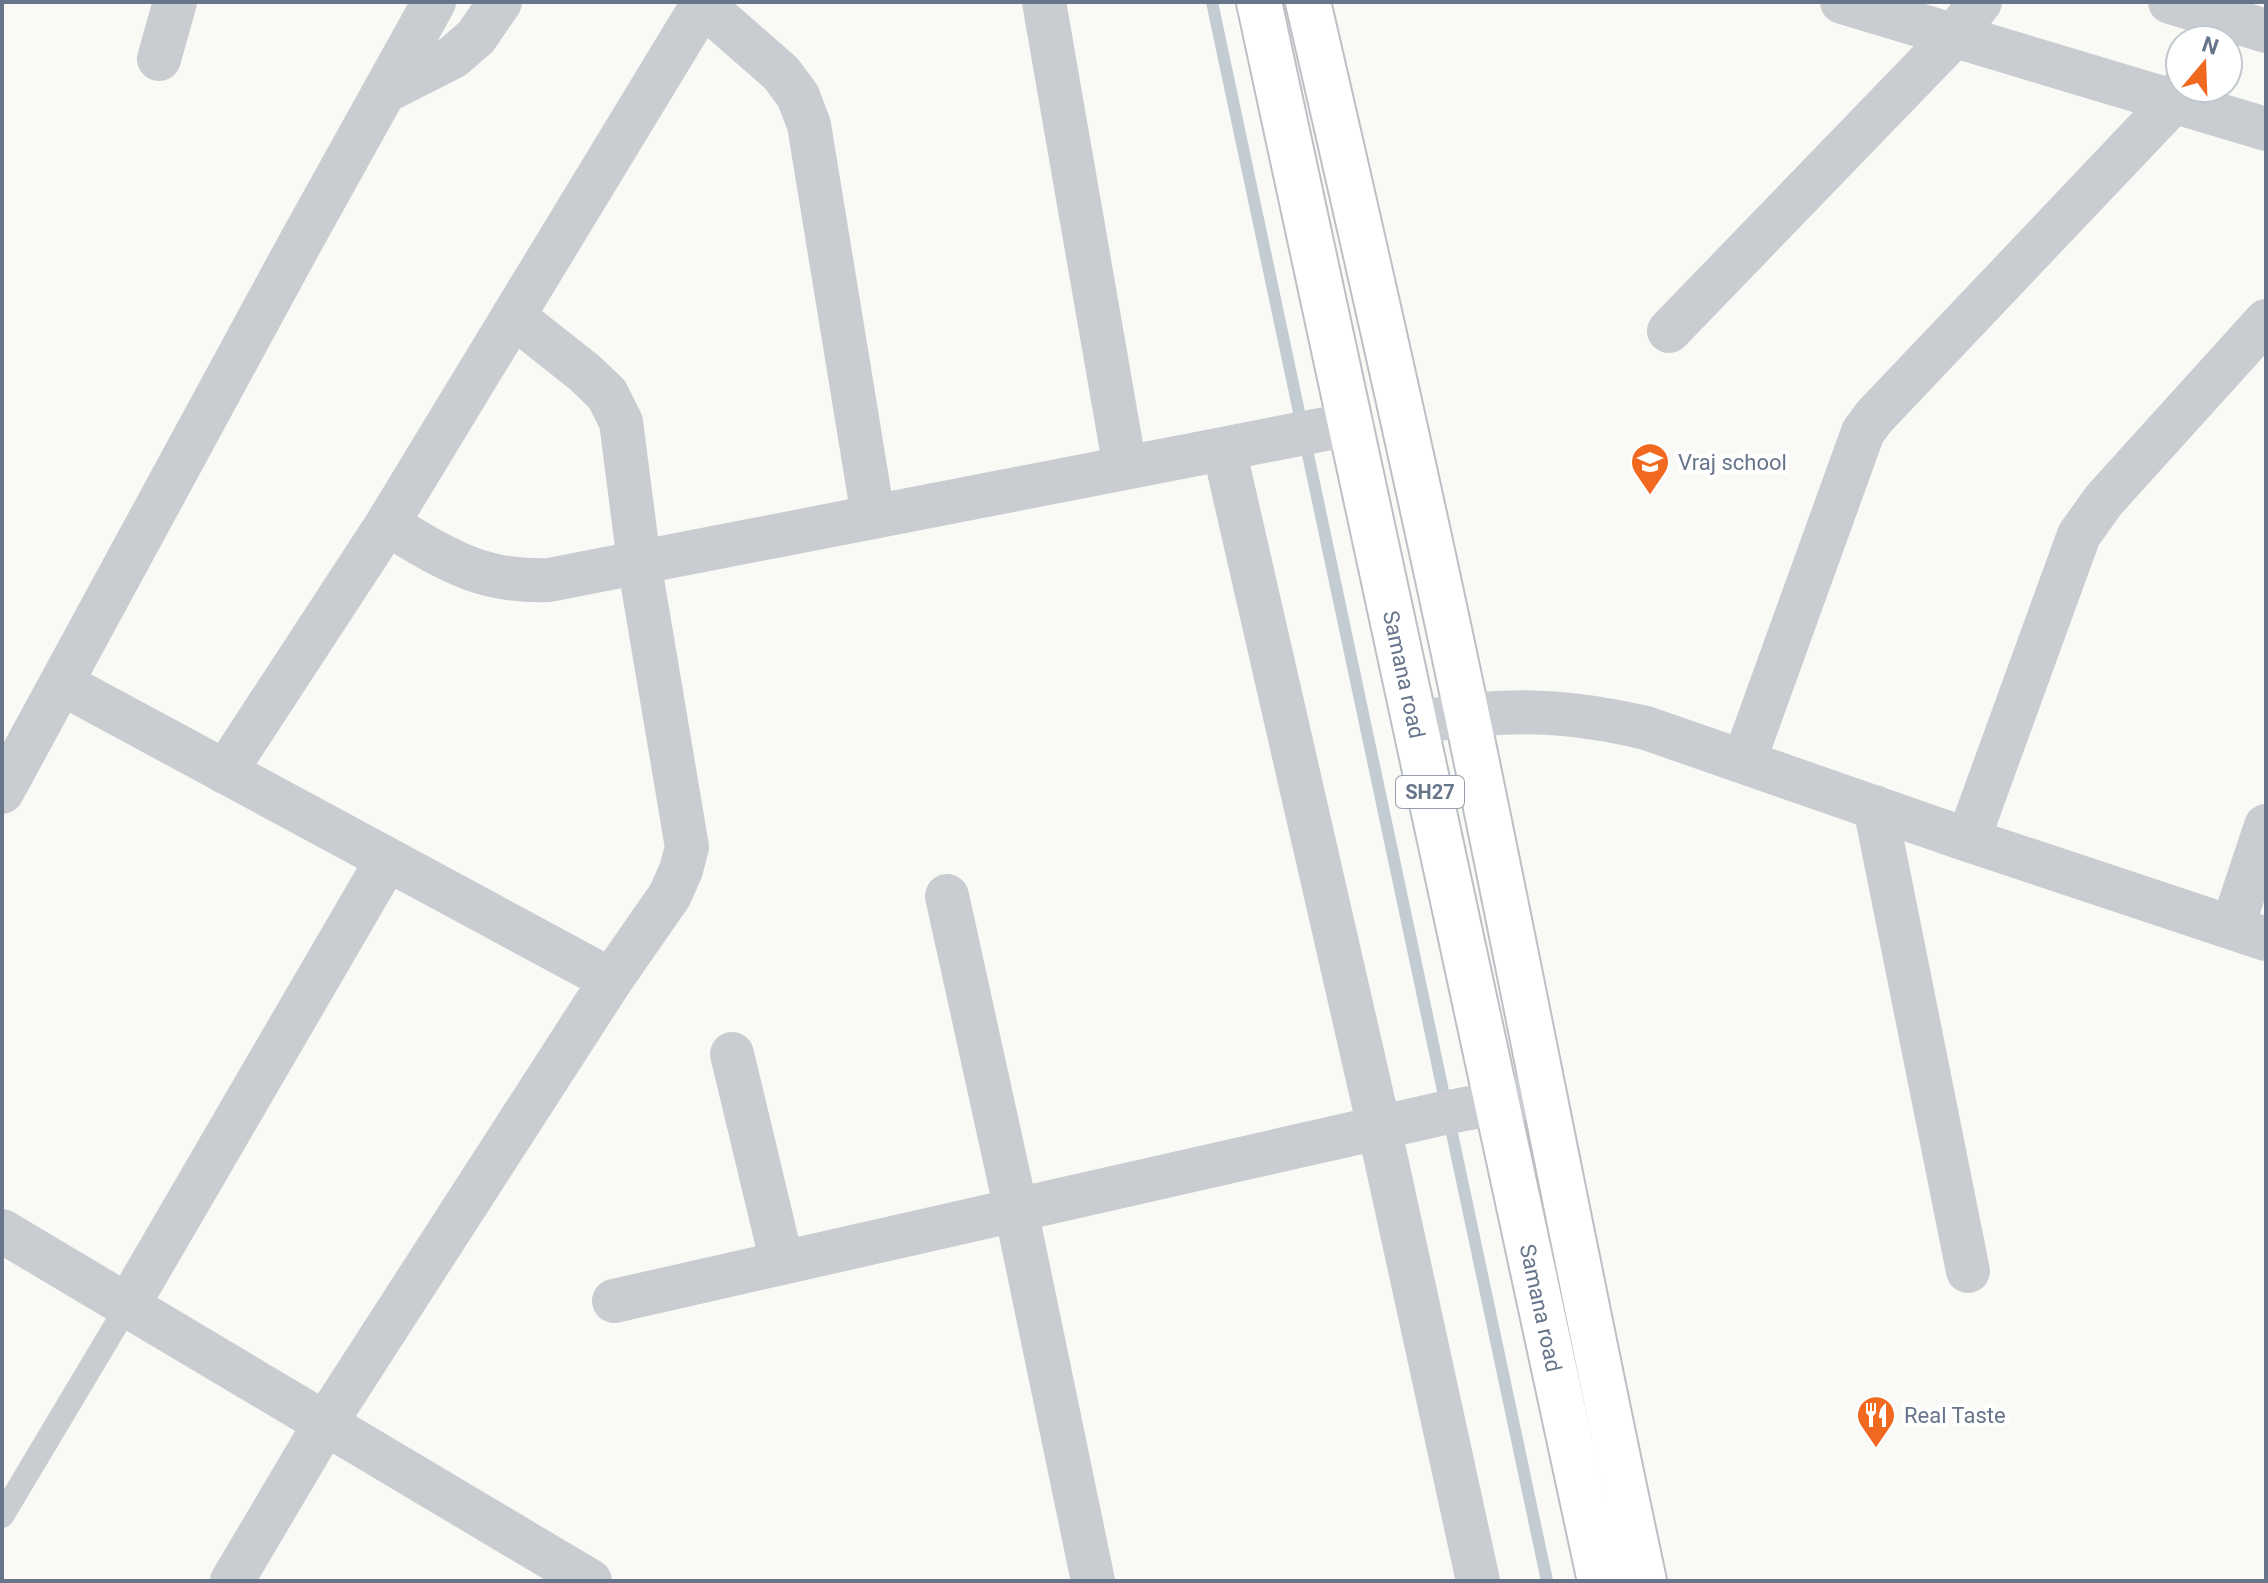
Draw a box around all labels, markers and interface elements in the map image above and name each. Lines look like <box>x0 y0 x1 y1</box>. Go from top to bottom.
north arrow <box>2164 24 2244 104</box>
text: N <box>2199 31 2222 60</box>
school or university icon: Vraj school <box>1629 441 1671 496</box>
place label: Vraj school <box>1678 450 1787 475</box>
street label: Samana road <box>1378 608 1430 741</box>
road number: SH27 <box>1396 776 1464 808</box>
street label: Samana road <box>1515 1242 1567 1374</box>
restaurant icon: Real Taste <box>1855 1394 1897 1449</box>
place label: Real Taste <box>1904 1403 2006 1428</box>

